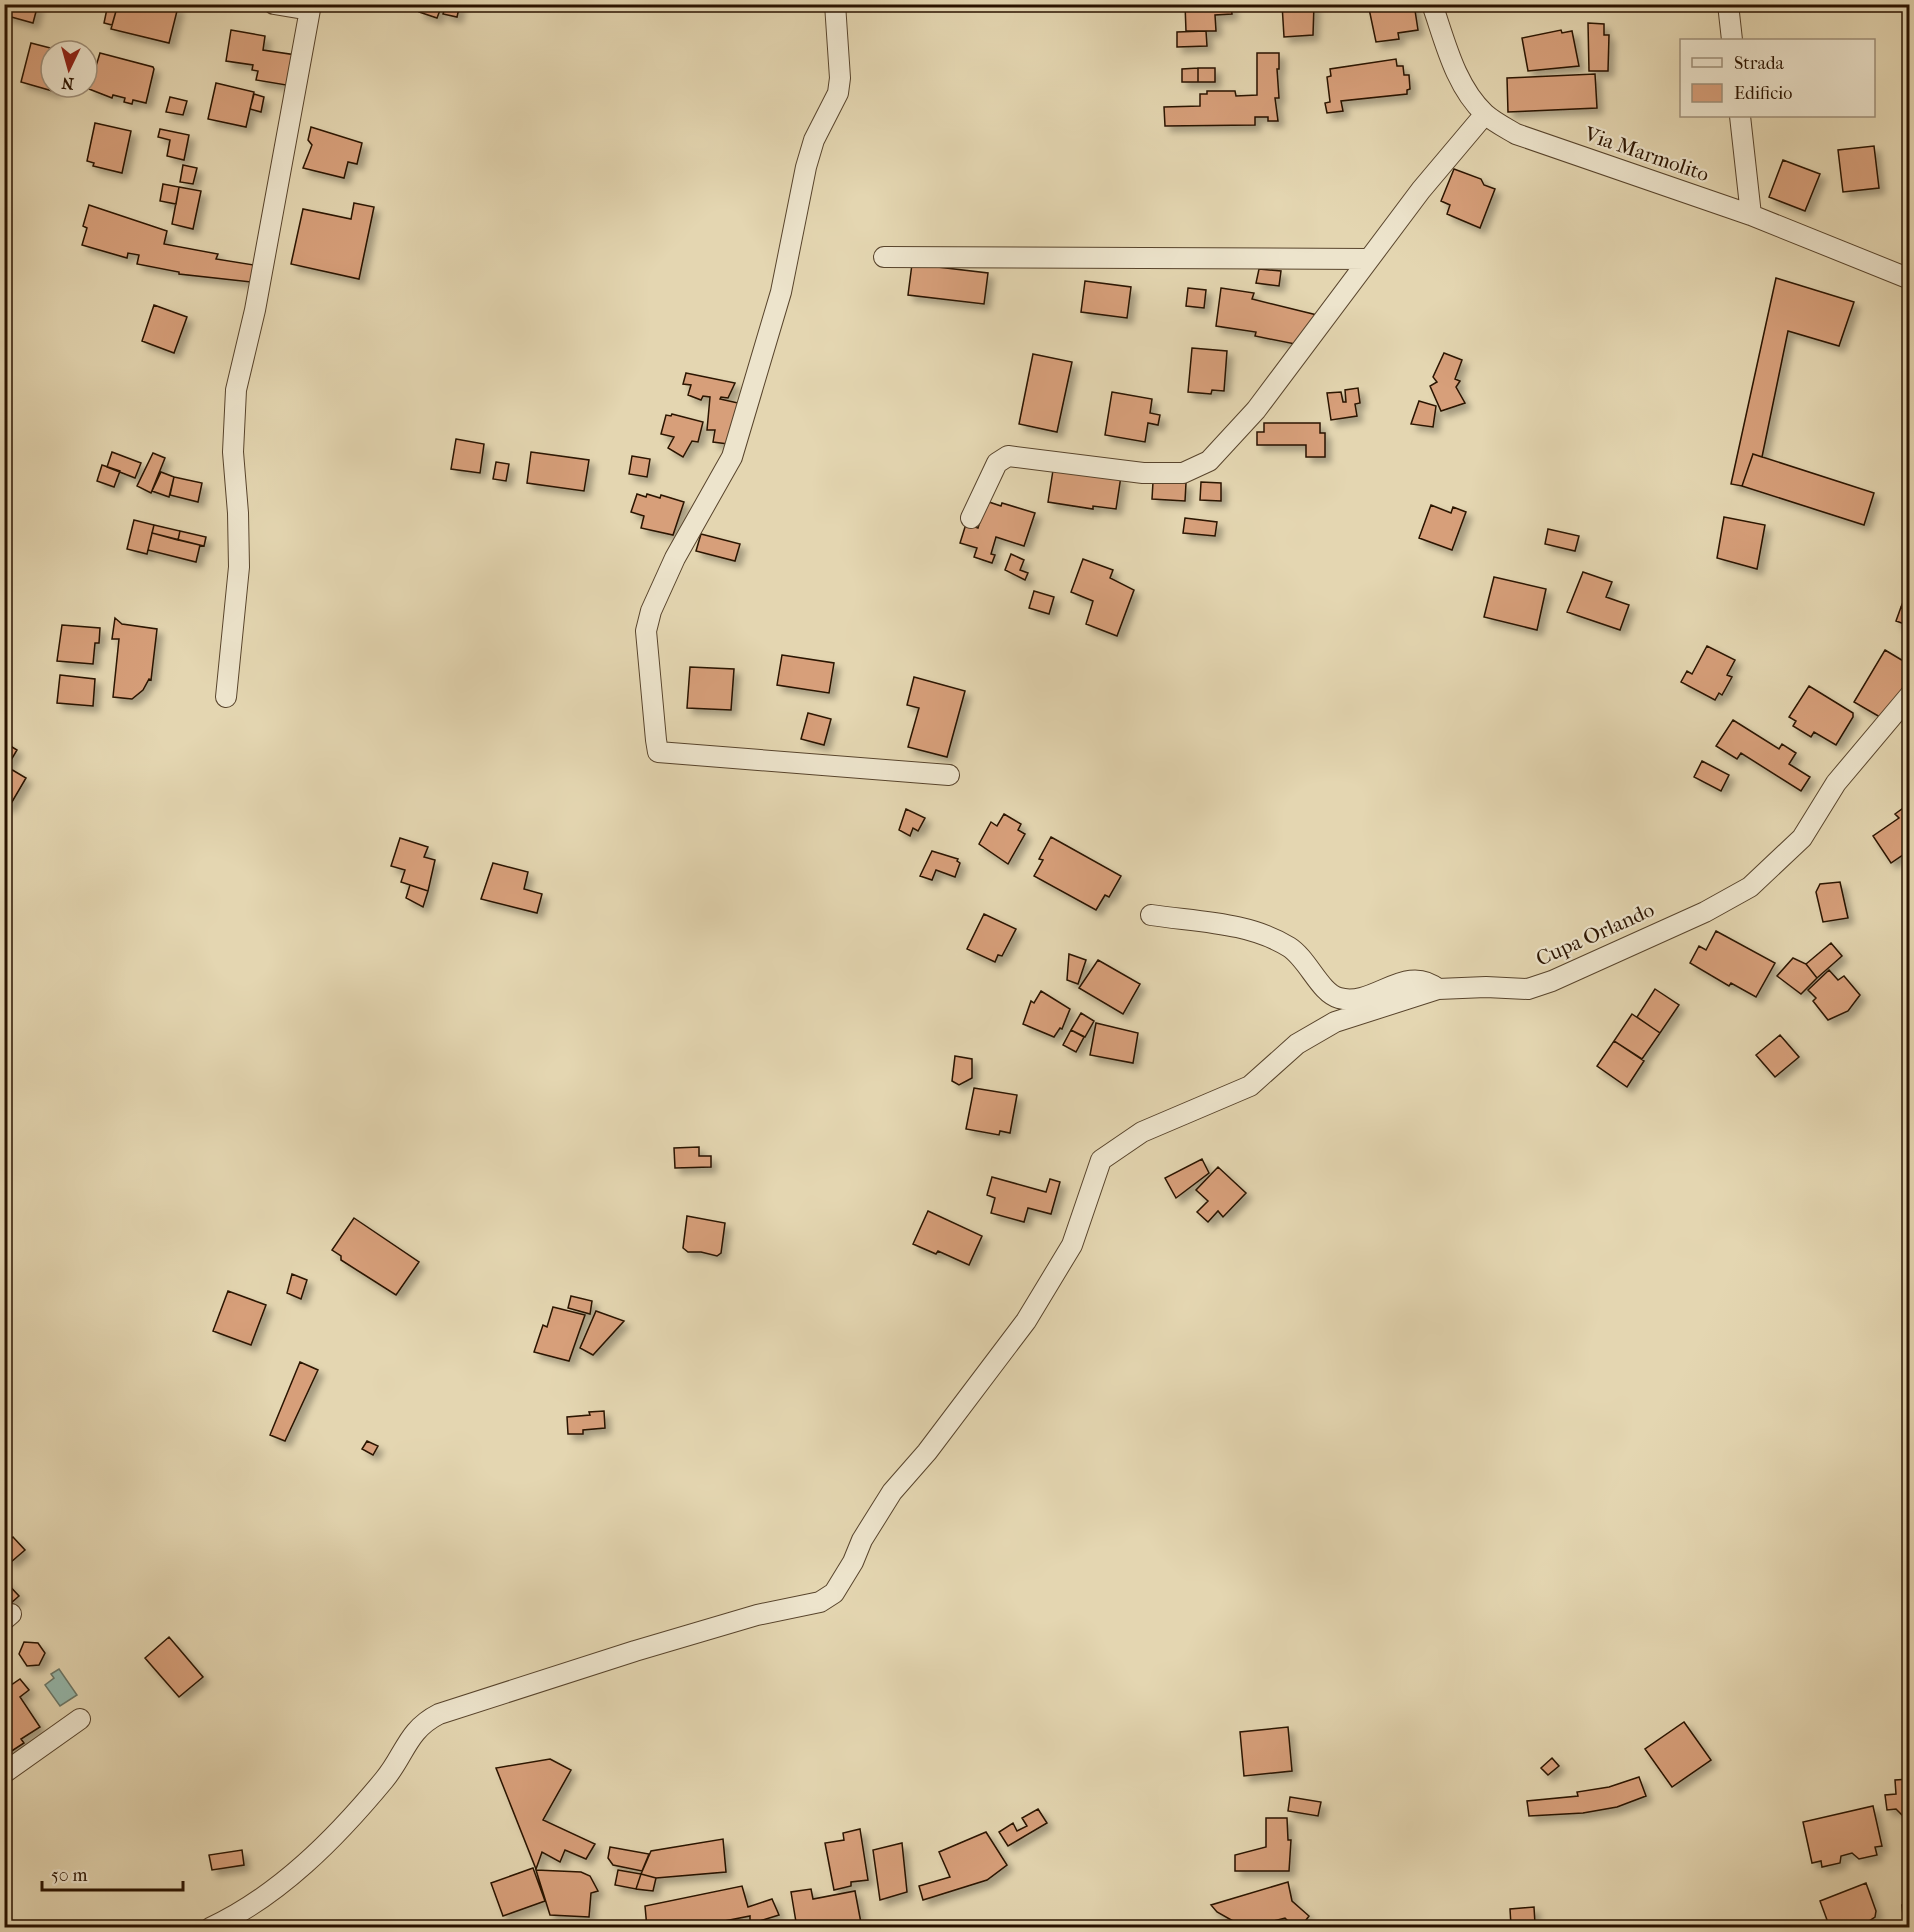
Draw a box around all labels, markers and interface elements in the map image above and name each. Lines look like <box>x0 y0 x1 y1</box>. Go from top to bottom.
north arrow <box>39 39 99 99</box>
legend <box>1680 39 1875 117</box>
text: Strada <box>1734 53 1785 74</box>
text: N <box>60 73 75 93</box>
text: Edificio <box>1734 83 1792 104</box>
street label: Via Marmolito <box>1581 121 1712 186</box>
street label: Cupa Orlando <box>1532 897 1658 971</box>
scale bar <box>42 1854 183 1892</box>
text: 50 m <box>51 1865 88 1886</box>

